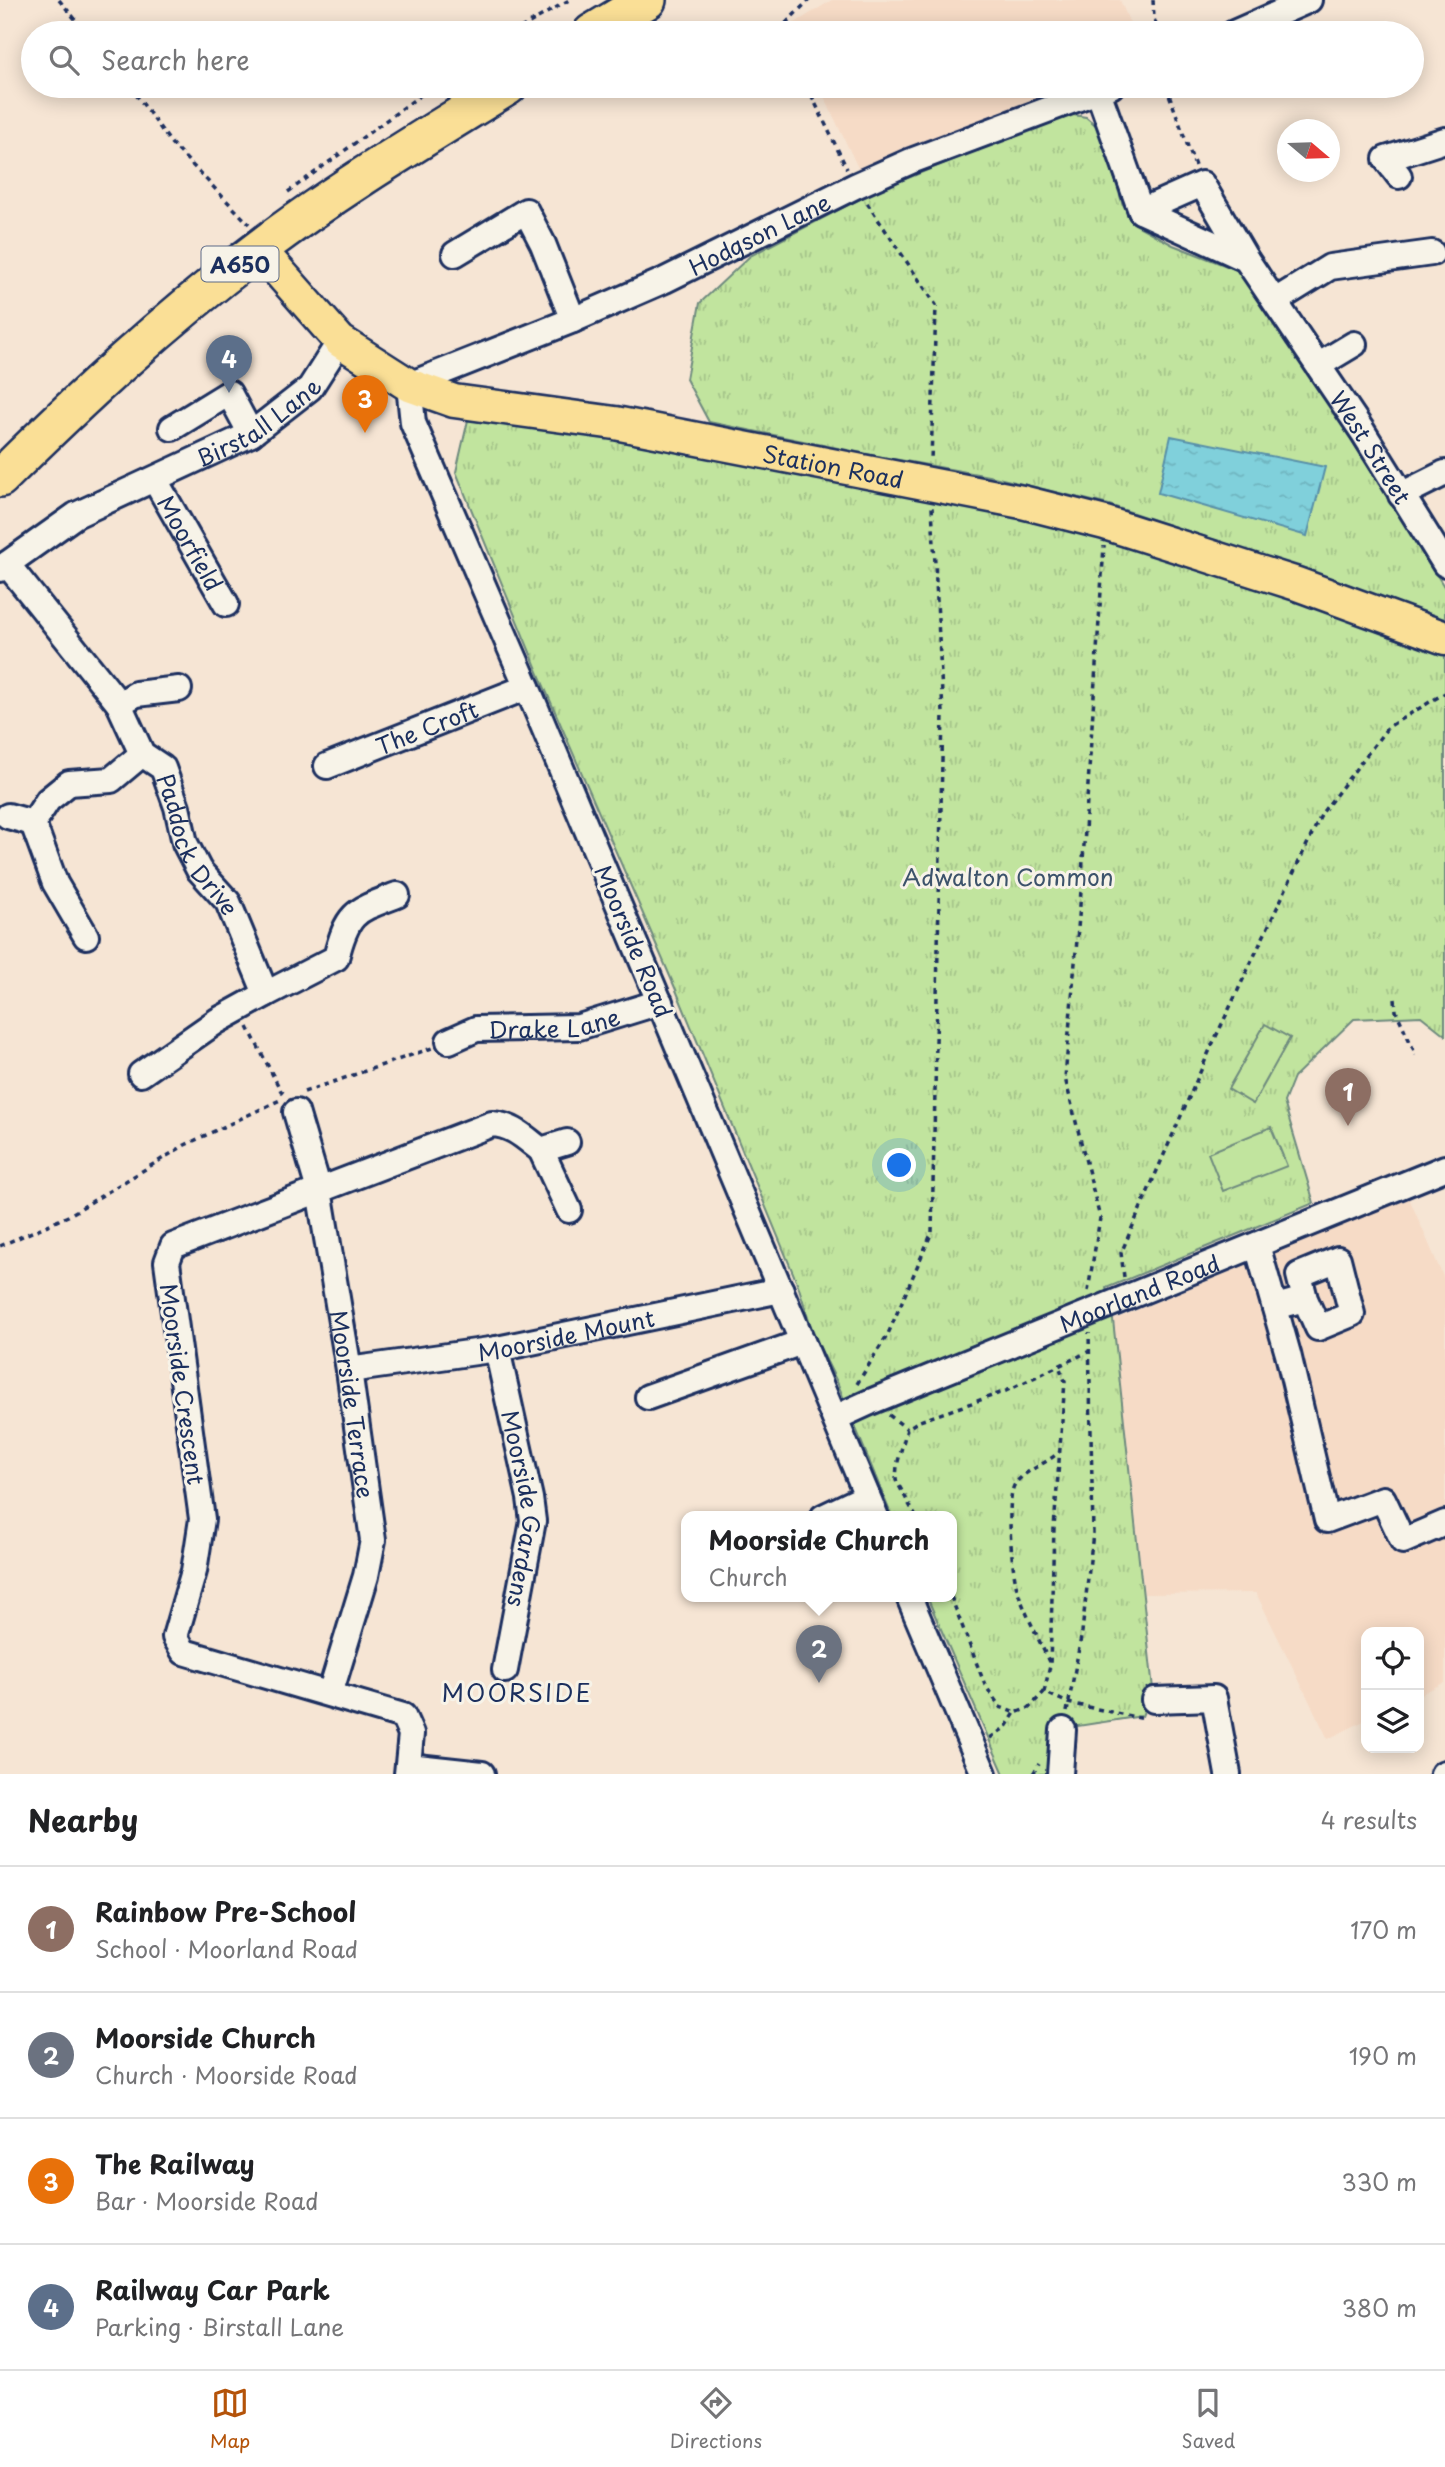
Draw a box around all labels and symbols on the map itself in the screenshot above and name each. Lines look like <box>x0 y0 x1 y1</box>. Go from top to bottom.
north arrow <box>1277 119 1340 182</box>
street label: Hodgson Lane <box>682 183 836 283</box>
road number: A650 <box>202 246 278 282</box>
pin: 4 <box>206 335 252 393</box>
street label: Birstall Lane <box>190 371 329 475</box>
pin: 3 <box>342 375 388 433</box>
street label: West Street <box>1322 383 1421 511</box>
street label: Station Road <box>760 435 907 496</box>
street label: Moorfield <box>149 488 232 597</box>
street label: The Croft <box>370 691 483 763</box>
street label: Paddock Drive <box>149 769 249 920</box>
street label: Moorside Road <box>586 859 682 1023</box>
park label: Adwalton Common <box>902 859 1114 894</box>
street label: Drake Lane <box>488 998 624 1046</box>
pin: 1 <box>1325 1068 1371 1126</box>
your location <box>882 1148 916 1182</box>
street label: Moorland Road <box>1054 1244 1225 1341</box>
street label: Moorside Crescent <box>152 1281 214 1487</box>
street label: Moorside Mount <box>475 1299 657 1369</box>
street label: Moorside Terrace <box>322 1307 384 1500</box>
street label: Moorside Gardens <box>493 1406 551 1610</box>
pin: 2 <box>796 1625 842 1683</box>
district label: MOORSIDE <box>442 1674 592 1710</box>

